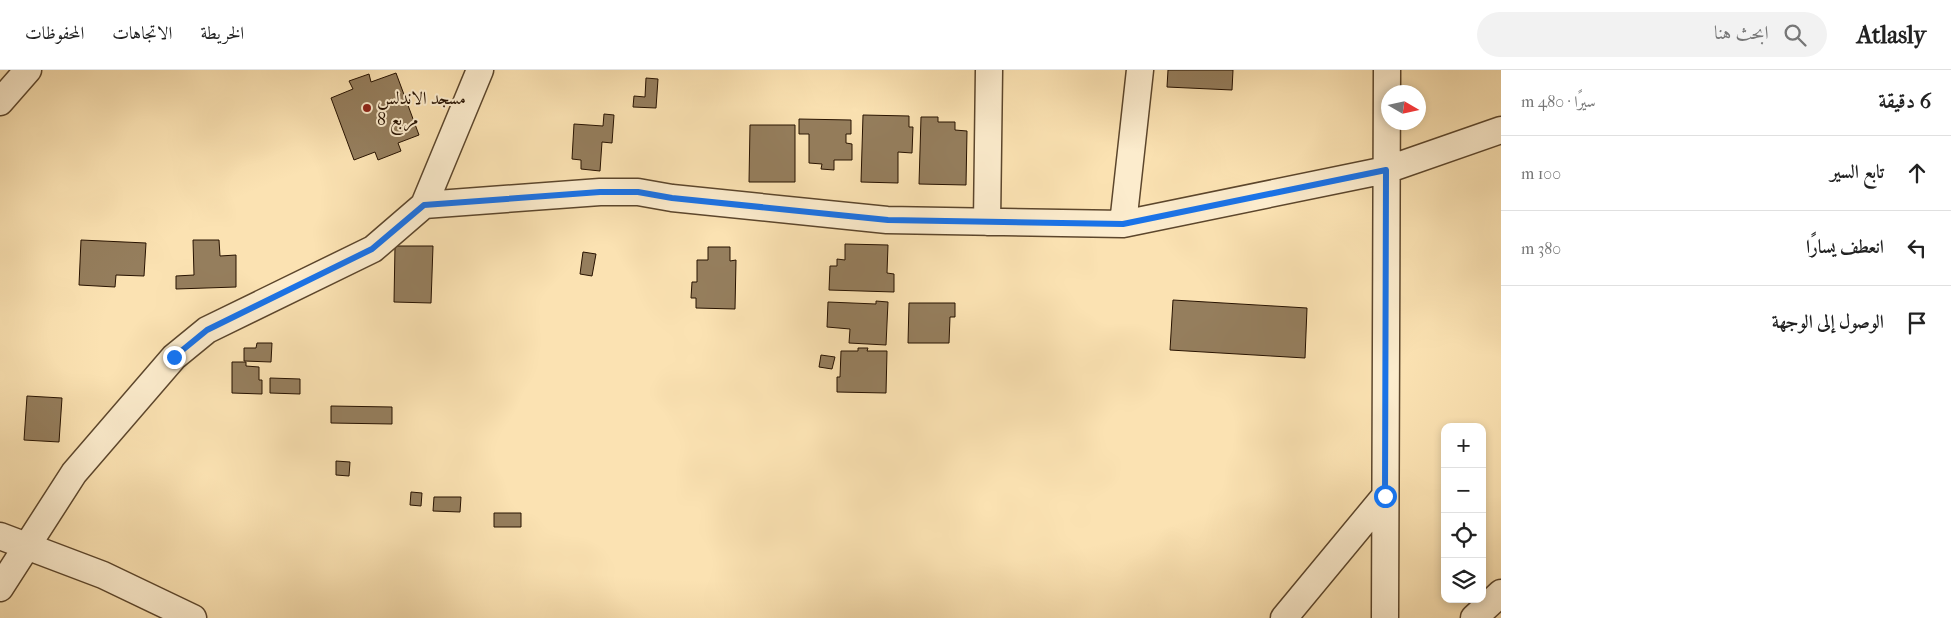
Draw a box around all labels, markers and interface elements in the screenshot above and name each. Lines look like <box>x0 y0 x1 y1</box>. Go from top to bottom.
search box <box>1477 12 1827 57</box>
icon: search <box>1781 21 1809 49</box>
text: Atlasly <box>1857 21 1926 49</box>
text: ابحث هنا <box>1714 22 1769 44</box>
text: المحفوظات <box>25 23 84 44</box>
text: الاتجاهات <box>112 23 172 44</box>
text: الخريطة <box>200 23 244 44</box>
north arrow <box>1381 85 1426 130</box>
place label: مسجد الاندلس مربع 8 <box>377 88 466 135</box>
text: 6 دقيقة <box>1878 89 1931 113</box>
text: سيرًا · 480 m <box>1521 92 1596 111</box>
marker: مسجد الاندلس مربع 8 <box>361 102 373 114</box>
icon: ahead <box>1903 159 1931 187</box>
text: تابع السير <box>1830 161 1884 183</box>
text: 100 m <box>1521 164 1561 183</box>
icon: left <box>1903 234 1931 262</box>
text: انعطف يسارًا <box>1806 236 1884 258</box>
text: 380 m <box>1521 239 1561 258</box>
icon: arrive <box>1903 309 1931 337</box>
text: الوصول إلى الوجهة <box>1772 311 1884 333</box>
route end <box>163 346 186 369</box>
map controls <box>1441 423 1486 603</box>
button: + <box>1441 423 1486 468</box>
button: − <box>1441 468 1486 513</box>
route start <box>1374 485 1397 508</box>
button: locate <box>1441 513 1486 558</box>
button: layers <box>1441 558 1486 603</box>

